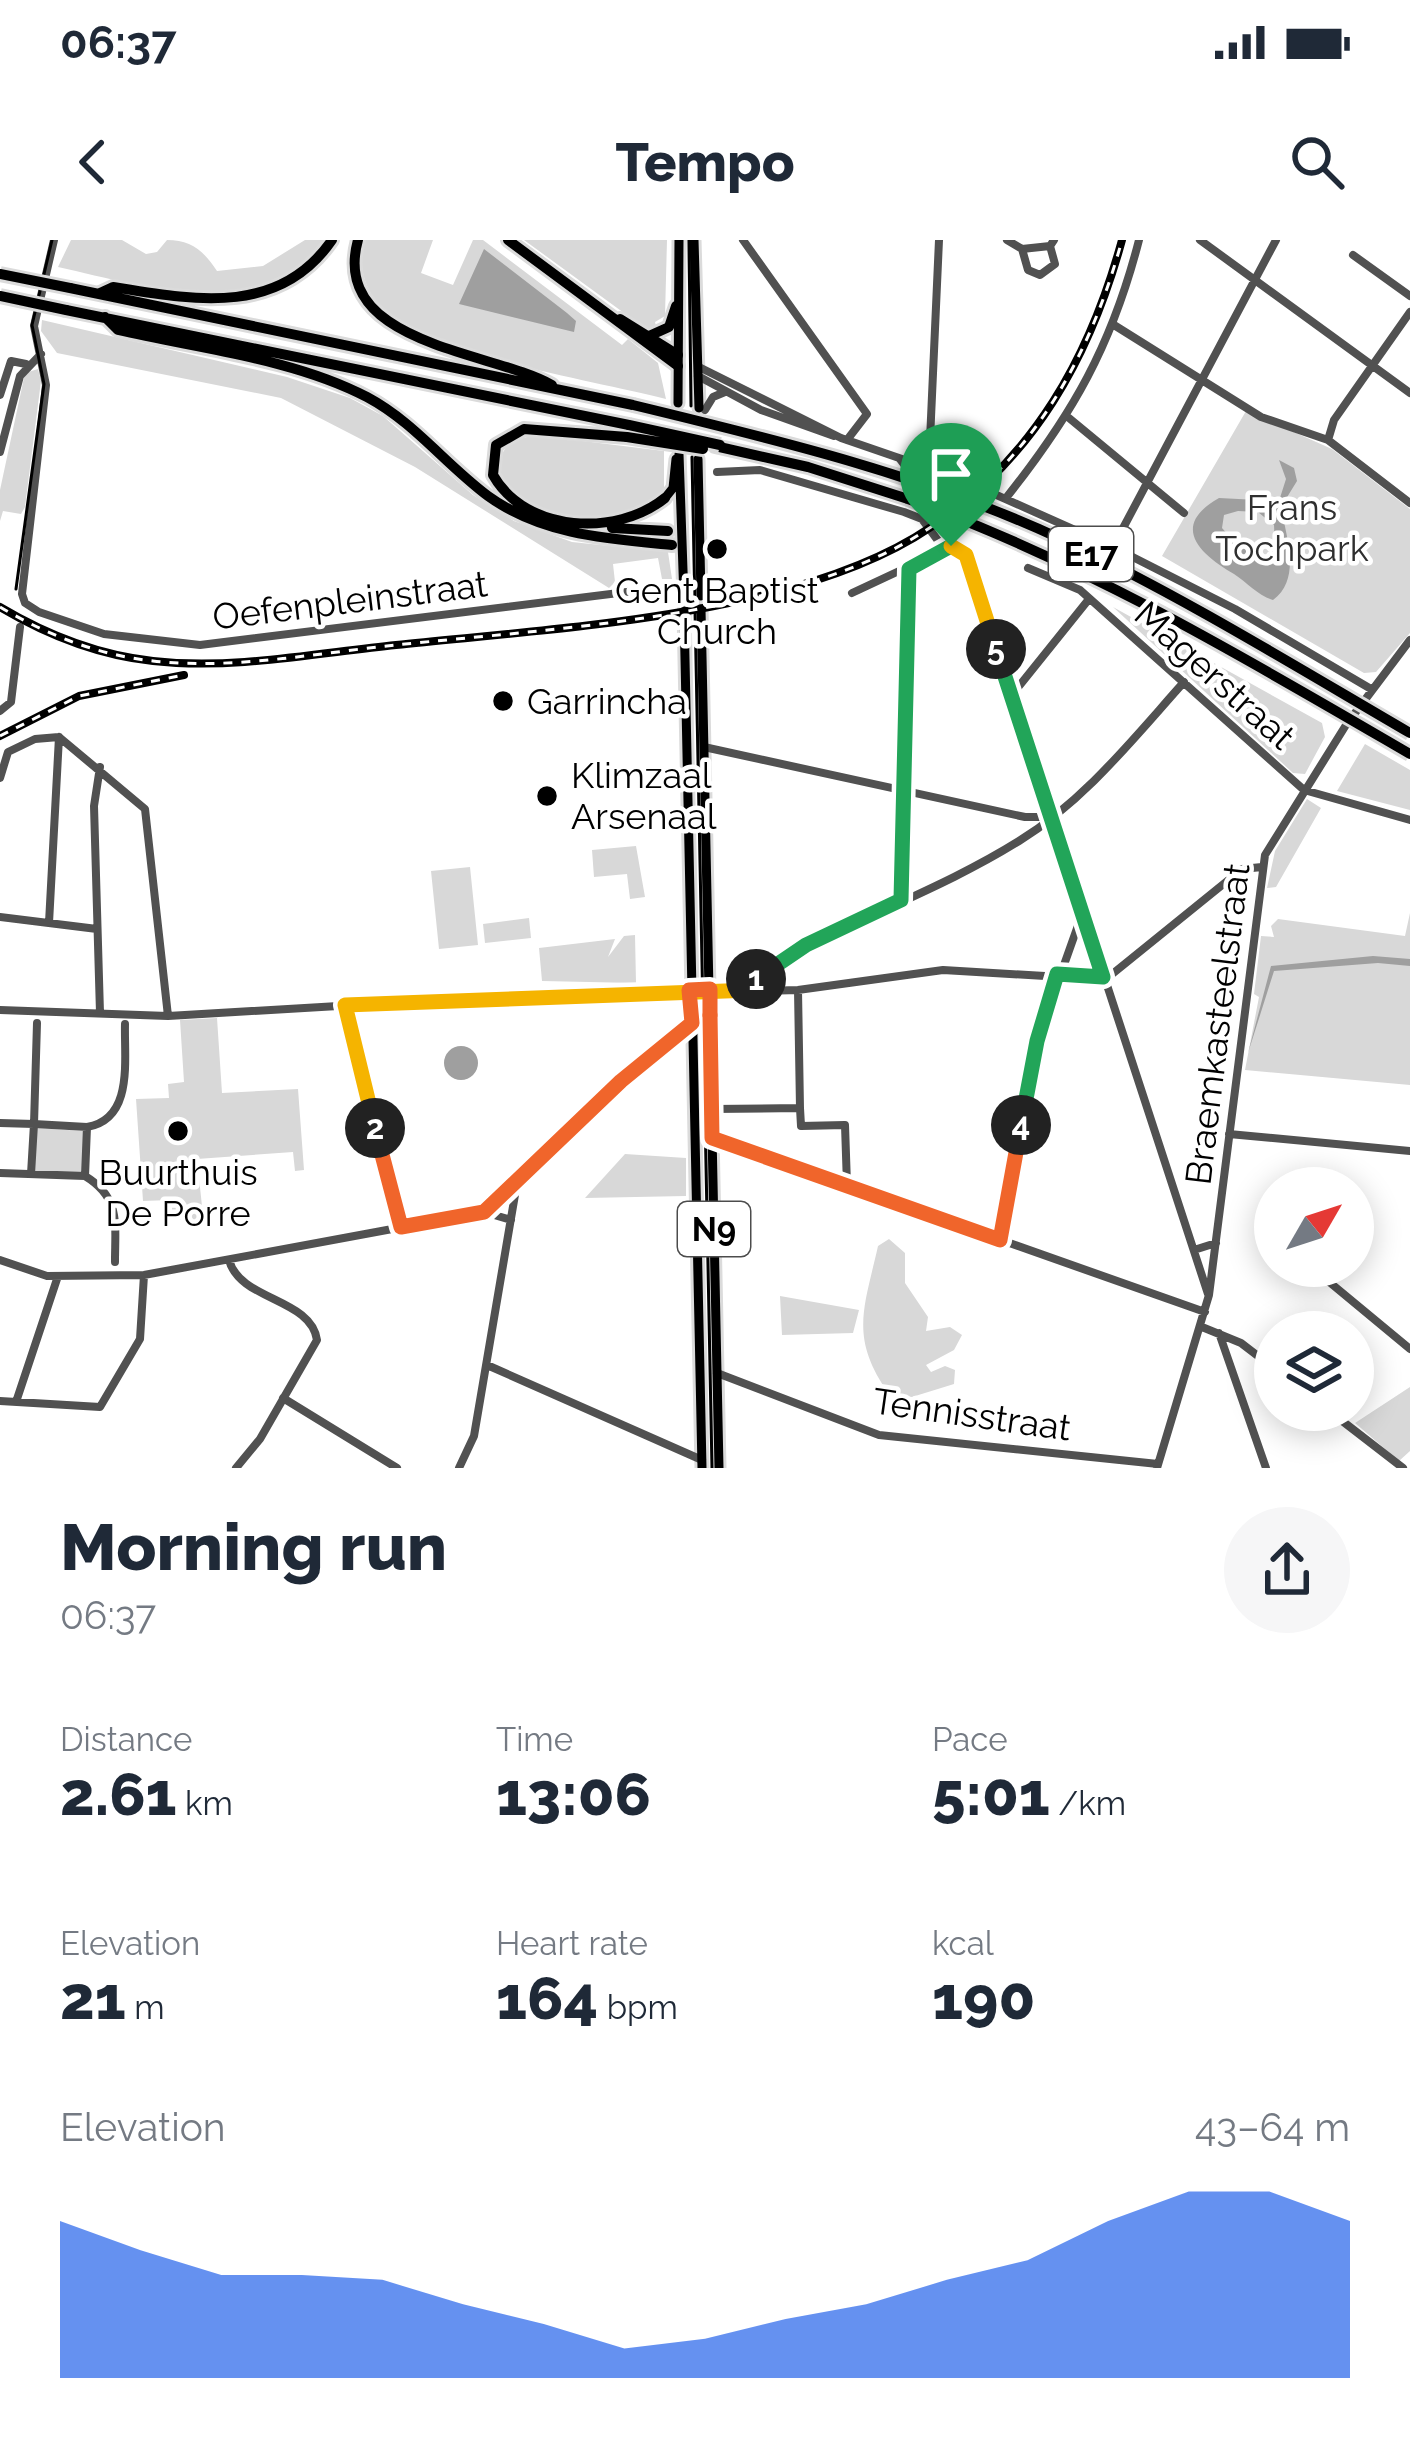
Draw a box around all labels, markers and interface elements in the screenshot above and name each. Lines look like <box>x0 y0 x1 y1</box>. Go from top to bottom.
text: 06:37 <box>60 16 176 69</box>
icon: back <box>60 129 126 195</box>
icon: search <box>1284 129 1350 195</box>
text: Tempo <box>615 130 795 194</box>
pin <box>900 423 1002 546</box>
icon: arrive <box>918 441 984 507</box>
park label: Frans Tochpark <box>1215 486 1369 569</box>
road number: E17 <box>1049 527 1133 581</box>
marker: Gent Baptist Church <box>704 536 730 562</box>
street label: Oefenpleinstraat <box>210 562 490 638</box>
place label: Gent Baptist Church <box>615 569 819 652</box>
street label: Magerstraat <box>1127 592 1303 758</box>
pin: 5 <box>966 619 1026 679</box>
text: 5 <box>987 629 1005 668</box>
place label: Garrincha <box>527 680 687 722</box>
marker: Garrincha <box>490 688 516 714</box>
place label: Klimzaal Arsenaal <box>571 754 717 837</box>
marker: Klimzaal Arsenaal <box>534 783 560 809</box>
street label: Braemkasteelstraat <box>1176 861 1258 1187</box>
pin: 1 <box>726 949 786 1009</box>
text: 1 <box>748 959 764 998</box>
pin: 4 <box>991 1095 1051 1155</box>
pin: 2 <box>345 1098 405 1158</box>
text: 4 <box>1012 1105 1030 1144</box>
text: 2 <box>366 1108 384 1147</box>
marker: Buurthuis De Porre <box>165 1118 191 1144</box>
place label: Buurthuis De Porre <box>98 1151 258 1234</box>
north arrow <box>1254 1167 1374 1287</box>
map controls <box>1254 1167 1374 1431</box>
road number: N9 <box>678 1202 750 1256</box>
button: layers <box>1254 1311 1374 1431</box>
street label: Tennisstraat <box>870 1379 1074 1449</box>
button: share <box>1224 1507 1350 1633</box>
text: Morning run <box>60 1508 447 1585</box>
text: 06:37 <box>60 1592 156 1638</box>
text: Distance <box>60 1720 192 1759</box>
text: Time <box>496 1720 573 1759</box>
text: Pace <box>932 1720 1008 1759</box>
text: 2.61 <box>60 1759 177 1829</box>
text: 13:06 <box>496 1759 651 1829</box>
text: 5:01 <box>932 1759 1050 1829</box>
text: km <box>177 1784 233 1823</box>
text: /km <box>1050 1784 1126 1823</box>
text: Elevation <box>60 1924 200 1963</box>
text: Heart rate <box>496 1924 648 1963</box>
text: kcal <box>932 1924 994 1963</box>
text: 21 <box>60 1963 126 2033</box>
text: 164 <box>496 1963 598 2033</box>
text: 190 <box>932 1963 1035 2033</box>
text: m <box>126 1988 165 2027</box>
text: bpm <box>598 1988 678 2027</box>
text: Elevation <box>60 2104 226 2150</box>
text: 43–64 m <box>1195 2104 1350 2150</box>

